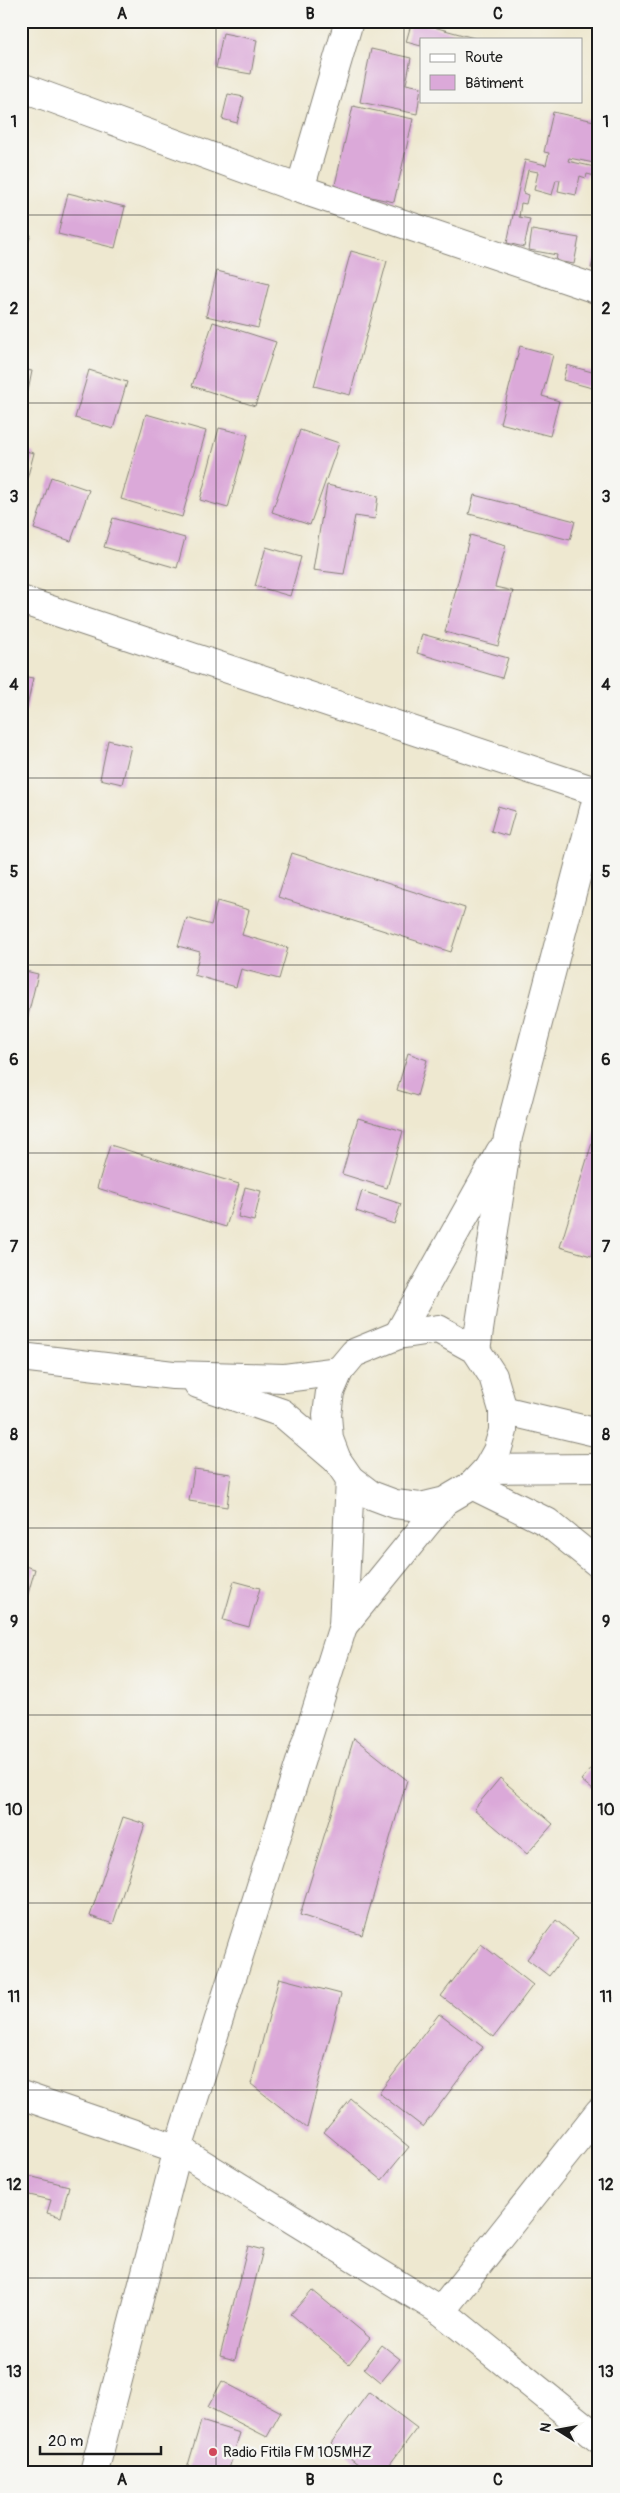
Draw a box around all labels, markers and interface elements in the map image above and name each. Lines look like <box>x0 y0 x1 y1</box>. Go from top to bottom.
text: A <box>117 4 128 24</box>
text: B <box>305 4 315 24</box>
text: C <box>493 4 503 24</box>
legend <box>420 38 582 102</box>
text: Route <box>465 48 503 67</box>
text: Bâtiment <box>465 74 525 93</box>
text: 1 <box>11 112 17 132</box>
text: 1 <box>603 112 609 132</box>
text: 2 <box>10 299 19 319</box>
text: 2 <box>602 299 611 319</box>
text: 3 <box>10 487 19 507</box>
text: 3 <box>602 487 611 507</box>
text: 4 <box>9 675 19 695</box>
text: 4 <box>601 675 611 695</box>
text: 5 <box>10 862 19 882</box>
text: 5 <box>602 862 611 882</box>
text: 6 <box>9 1050 19 1070</box>
text: 6 <box>601 1050 611 1070</box>
text: 7 <box>10 1237 19 1257</box>
text: 7 <box>602 1237 611 1257</box>
text: 8 <box>10 1425 18 1445</box>
text: 8 <box>602 1425 610 1445</box>
text: 9 <box>10 1612 18 1632</box>
text: 9 <box>602 1612 610 1632</box>
text: 10 <box>5 1800 23 1820</box>
text: 10 <box>597 1800 615 1820</box>
text: 11 <box>8 1987 20 2007</box>
text: 11 <box>600 1987 612 2007</box>
text: 12 <box>6 2175 22 2195</box>
text: 12 <box>598 2175 614 2195</box>
text: 13 <box>6 2362 22 2382</box>
text: 13 <box>598 2362 614 2382</box>
north arrow <box>532 2406 582 2456</box>
text: N <box>536 2421 555 2434</box>
scale bar <box>40 2423 161 2455</box>
text: 20 m <box>48 2432 83 2451</box>
place label: Radio Fitila FM 105MHZ <box>223 2443 372 2462</box>
marker: Radio Fitila FM 105MHZ <box>207 2446 219 2458</box>
text: A <box>117 2470 128 2490</box>
text: B <box>305 2470 315 2490</box>
text: C <box>493 2470 503 2490</box>

